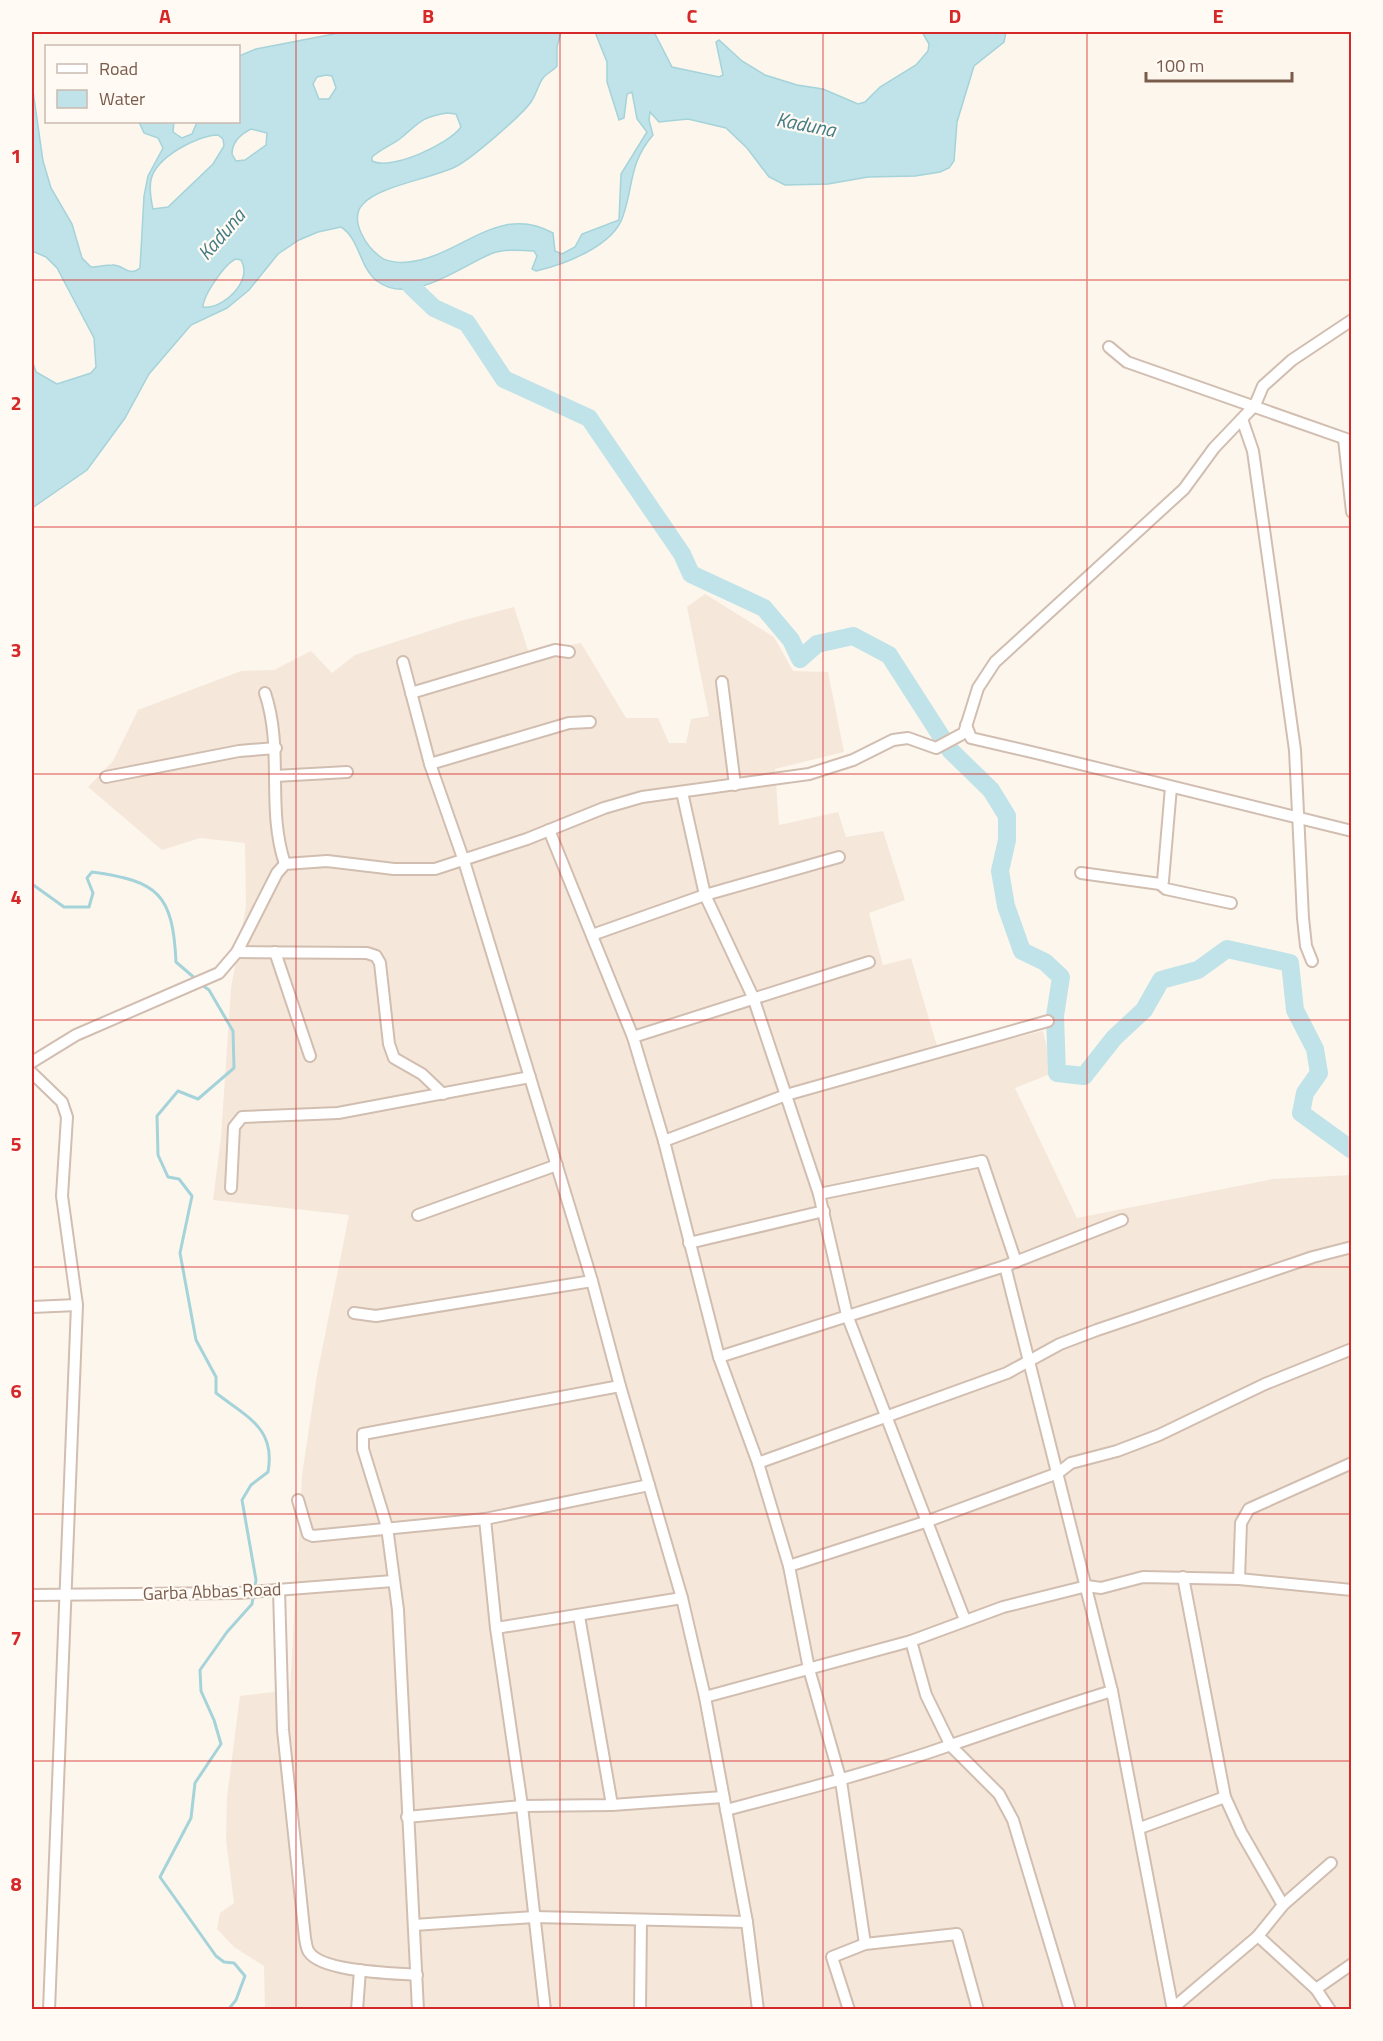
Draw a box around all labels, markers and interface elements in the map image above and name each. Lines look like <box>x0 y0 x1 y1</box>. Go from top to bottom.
text: A <box>159 0 171 31</box>
text: B <box>422 0 434 31</box>
text: C <box>687 0 698 31</box>
text: D <box>949 0 961 31</box>
text: E <box>1212 0 1224 31</box>
legend <box>45 45 240 123</box>
scale bar <box>1146 45 1292 83</box>
text: 100 m <box>1155 52 1204 79</box>
text: Road <box>99 55 138 82</box>
text: Water <box>99 85 145 112</box>
water label: Kaduna <box>774 103 839 145</box>
text: 1 <box>10 140 22 171</box>
water label: Kaduna <box>190 200 253 267</box>
text: 2 <box>10 387 22 418</box>
text: 3 <box>10 634 22 665</box>
text: 4 <box>10 881 22 912</box>
text: 5 <box>10 1128 22 1159</box>
text: 6 <box>10 1375 22 1406</box>
street label: Garba Abbas Road <box>142 1575 282 1607</box>
text: 7 <box>10 1622 22 1653</box>
text: 8 <box>10 1868 22 1899</box>

